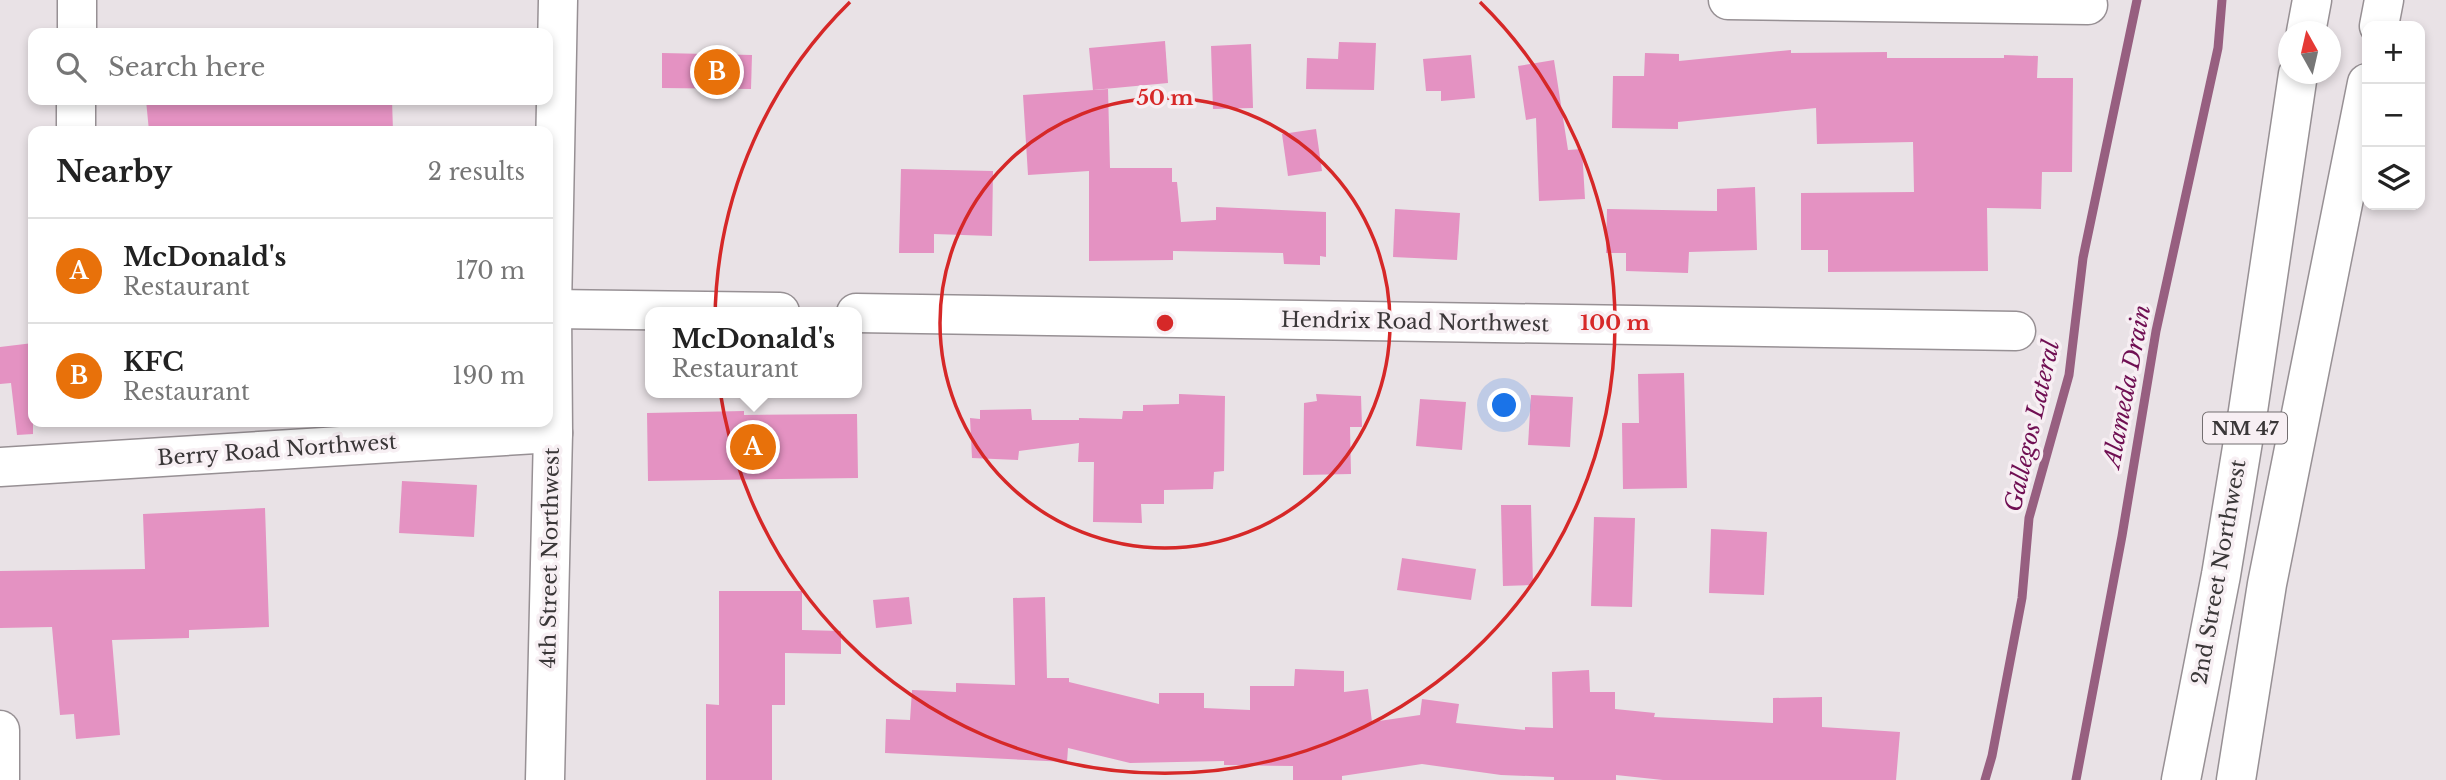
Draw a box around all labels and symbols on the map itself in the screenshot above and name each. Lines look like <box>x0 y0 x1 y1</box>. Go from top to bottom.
north arrow <box>2278 21 2341 84</box>
pin: B <box>694 46 740 98</box>
text: 50 m <box>1136 85 1194 111</box>
water label: Alameda Drain <box>2097 302 2156 473</box>
street label: Hendrix Road Northwest <box>1281 307 1549 337</box>
text: 100 m <box>1580 310 1650 336</box>
centre of rings <box>1153 311 1177 335</box>
water label: Gallegos Lateral <box>1999 337 2066 514</box>
your location <box>1487 388 1521 422</box>
road number: NM 47 <box>2203 412 2287 444</box>
pin: A <box>730 421 776 473</box>
street label: Berry Road Northwest <box>156 429 398 471</box>
street label: 4th Street Northwest <box>535 447 565 669</box>
street label: 2nd Street Northwest <box>2186 457 2252 686</box>

